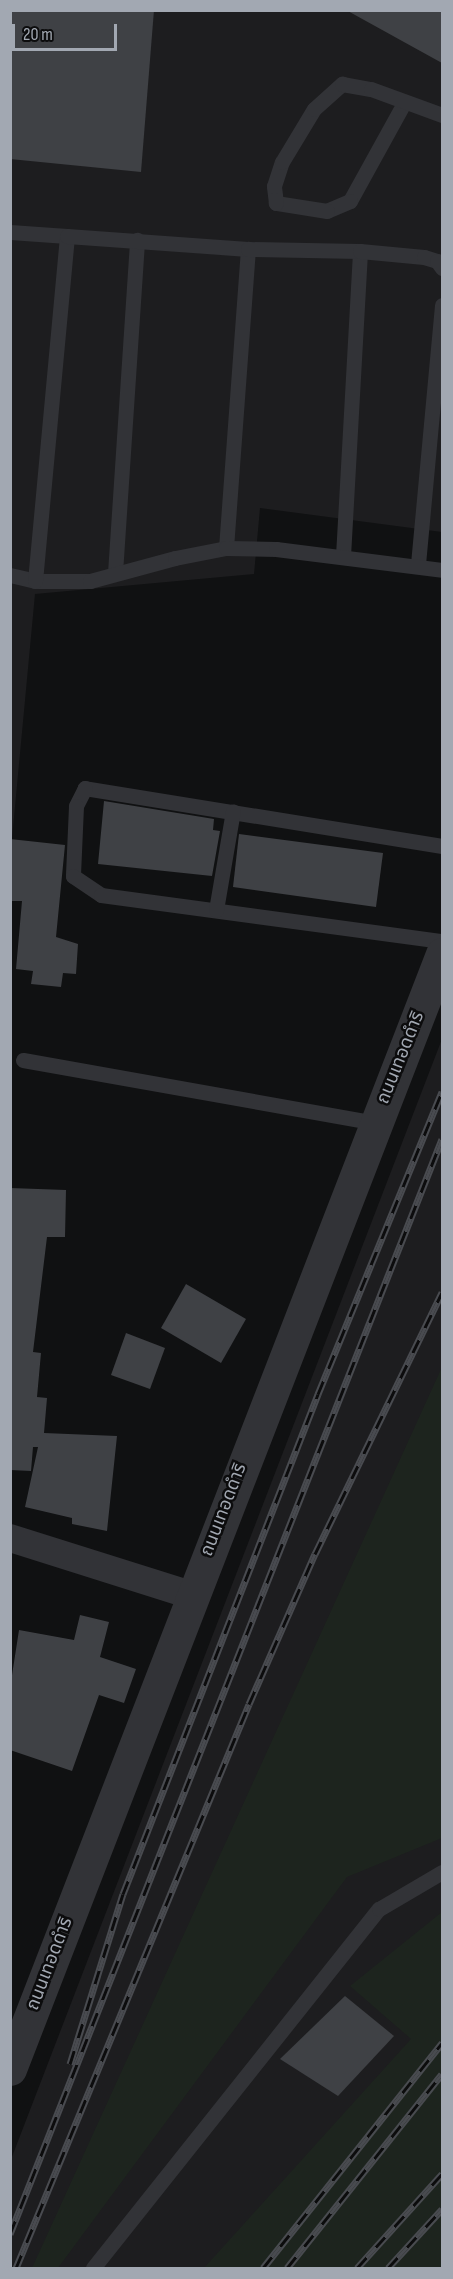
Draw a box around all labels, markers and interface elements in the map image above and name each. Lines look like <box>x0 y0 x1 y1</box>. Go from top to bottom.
scale bar <box>15 12 120 50</box>
text: 20 m <box>23 24 53 45</box>
street label: ถนนเทอดดำริ <box>373 1009 429 1107</box>
street label: ถนนเทอดดำริ <box>196 1460 252 1560</box>
street label: ถนนเทอดดำริ <box>22 1914 78 2014</box>

